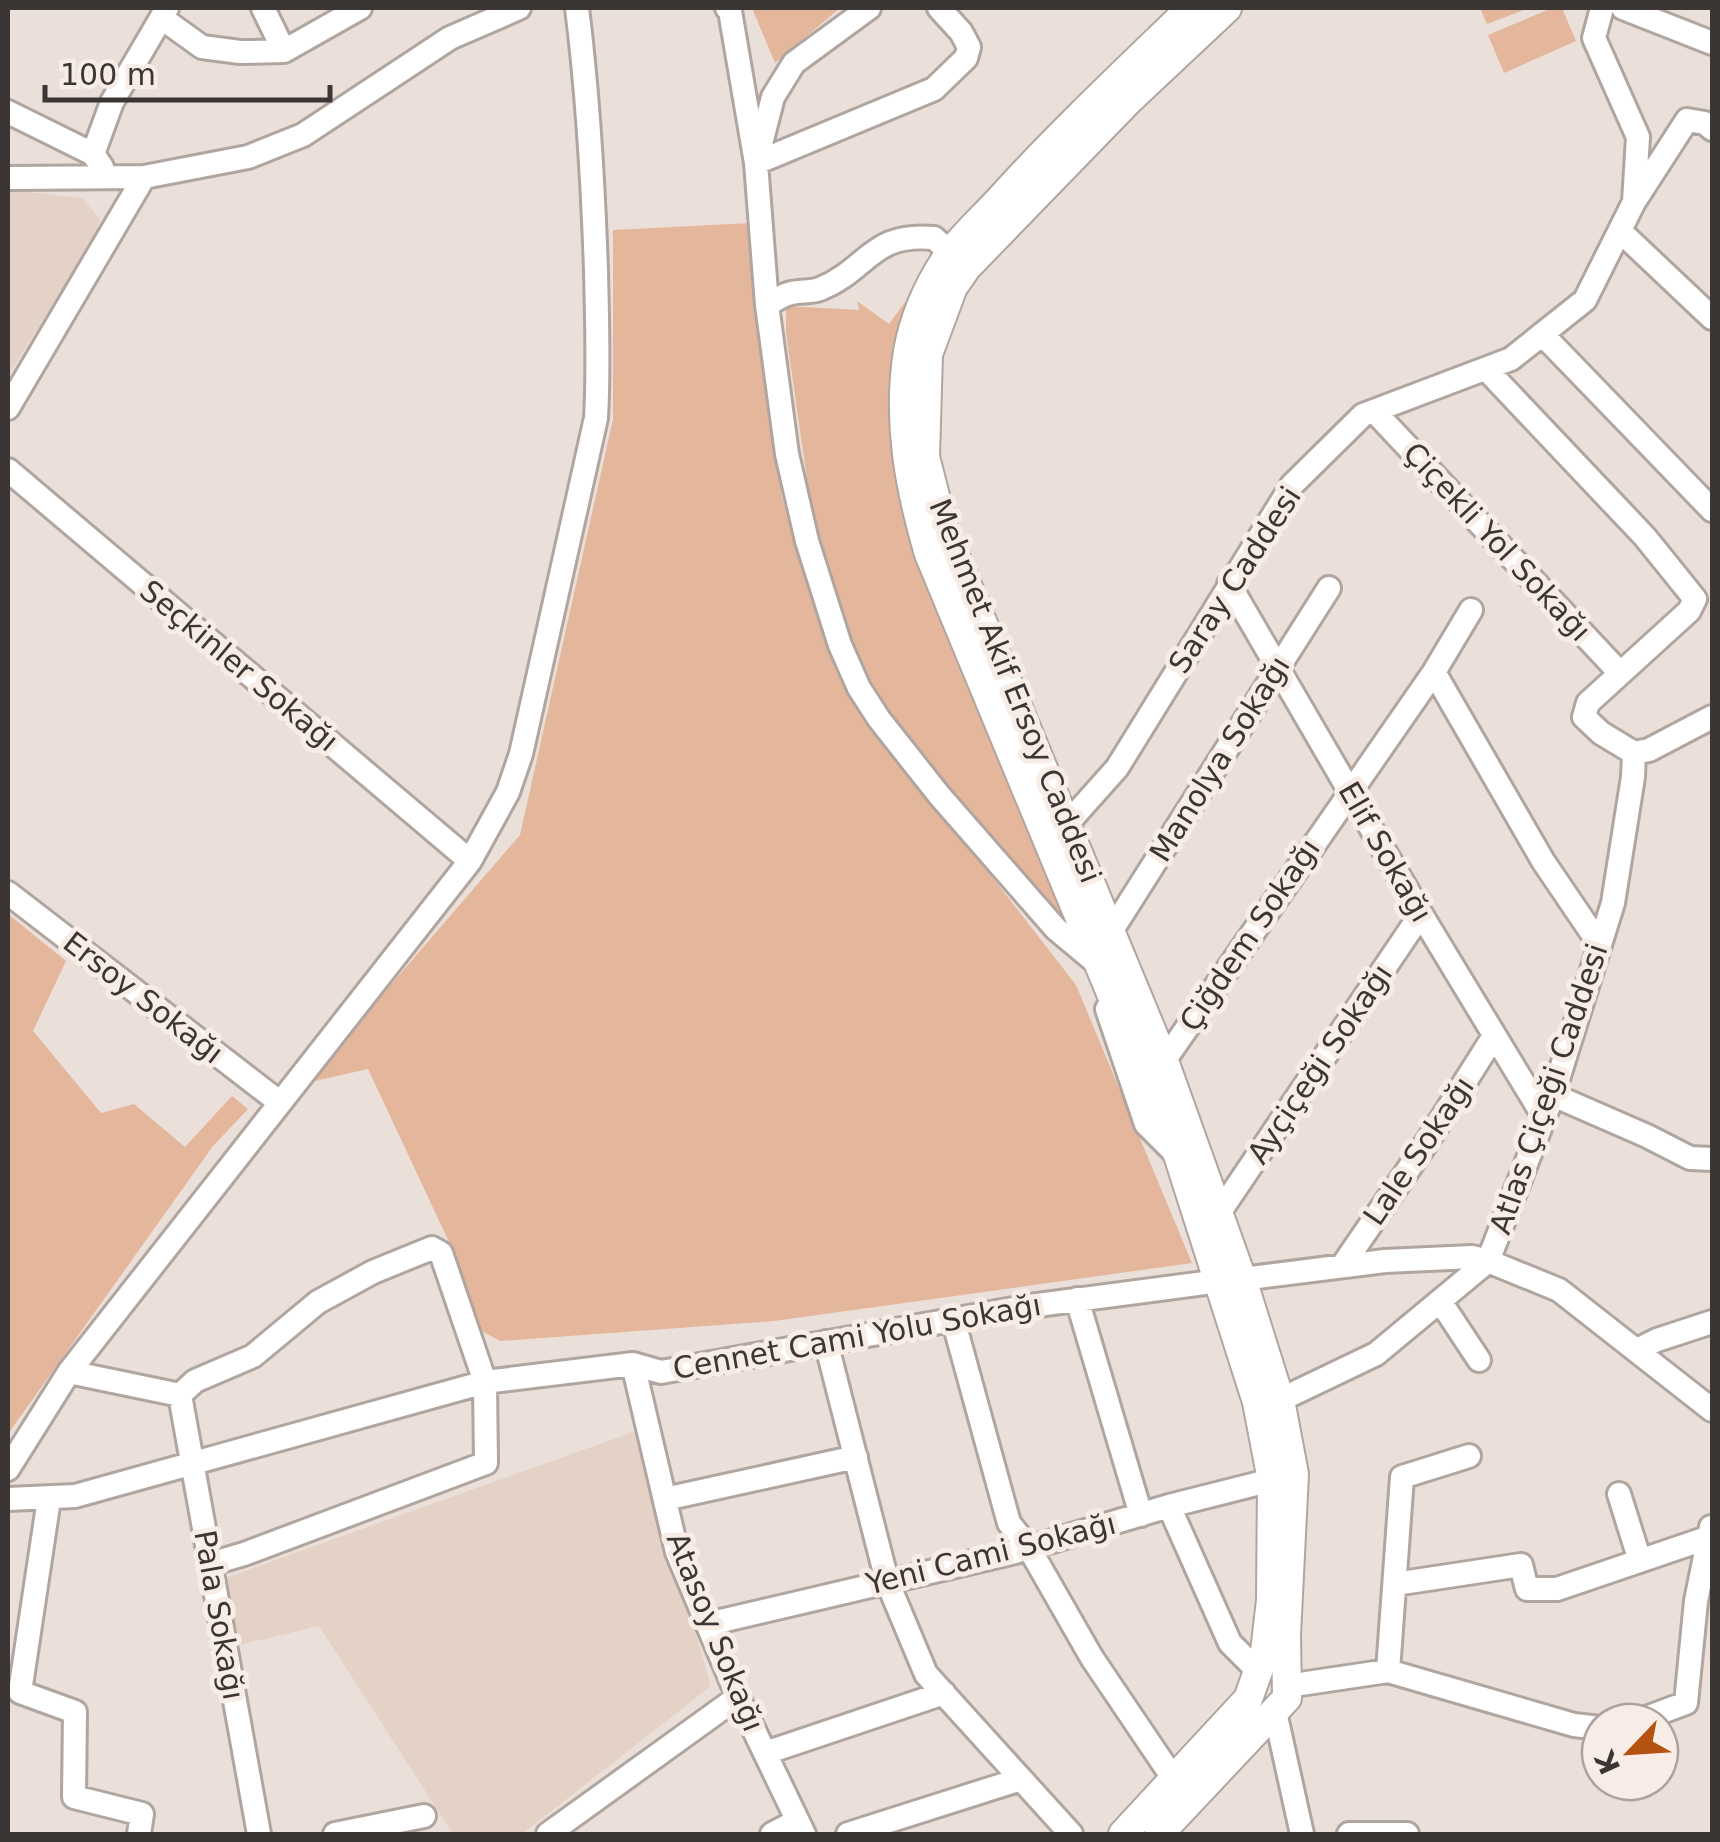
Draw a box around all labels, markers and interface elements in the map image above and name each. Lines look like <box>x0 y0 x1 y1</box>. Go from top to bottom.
scale bar <box>45 40 330 102</box>
text: 100 m <box>60 57 156 92</box>
street label: Çiçekli Yol Sokağı <box>1396 435 1598 648</box>
street label: Saray Caddesi <box>1161 480 1308 680</box>
street label: Mehmet Akif Ersoy Caddesi <box>922 494 1109 888</box>
street label: Seçkinler Sokağı <box>133 573 345 759</box>
street label: Manolya Sokağı <box>1142 650 1297 868</box>
street label: Elif Sokağı <box>1331 776 1440 928</box>
street label: Çiğdem Sokağı <box>1172 832 1327 1038</box>
street label: Ersoy Sokağı <box>57 925 230 1071</box>
street label: Atlas Çiçeği Caddesi <box>1482 939 1615 1239</box>
street label: Ayçiçeği Sokağı <box>1240 957 1399 1170</box>
street label: Lale Sokağı <box>1356 1070 1481 1232</box>
street label: Cennet Cami Yolu Sokağı <box>670 1287 1044 1386</box>
street label: Yeni Cami Sokağı <box>861 1506 1119 1602</box>
street label: Pala Sokağı <box>187 1527 252 1702</box>
street label: Atasoy Sokağı <box>660 1527 771 1736</box>
north arrow <box>1580 1702 1680 1802</box>
text: K <box>1588 1744 1627 1779</box>

